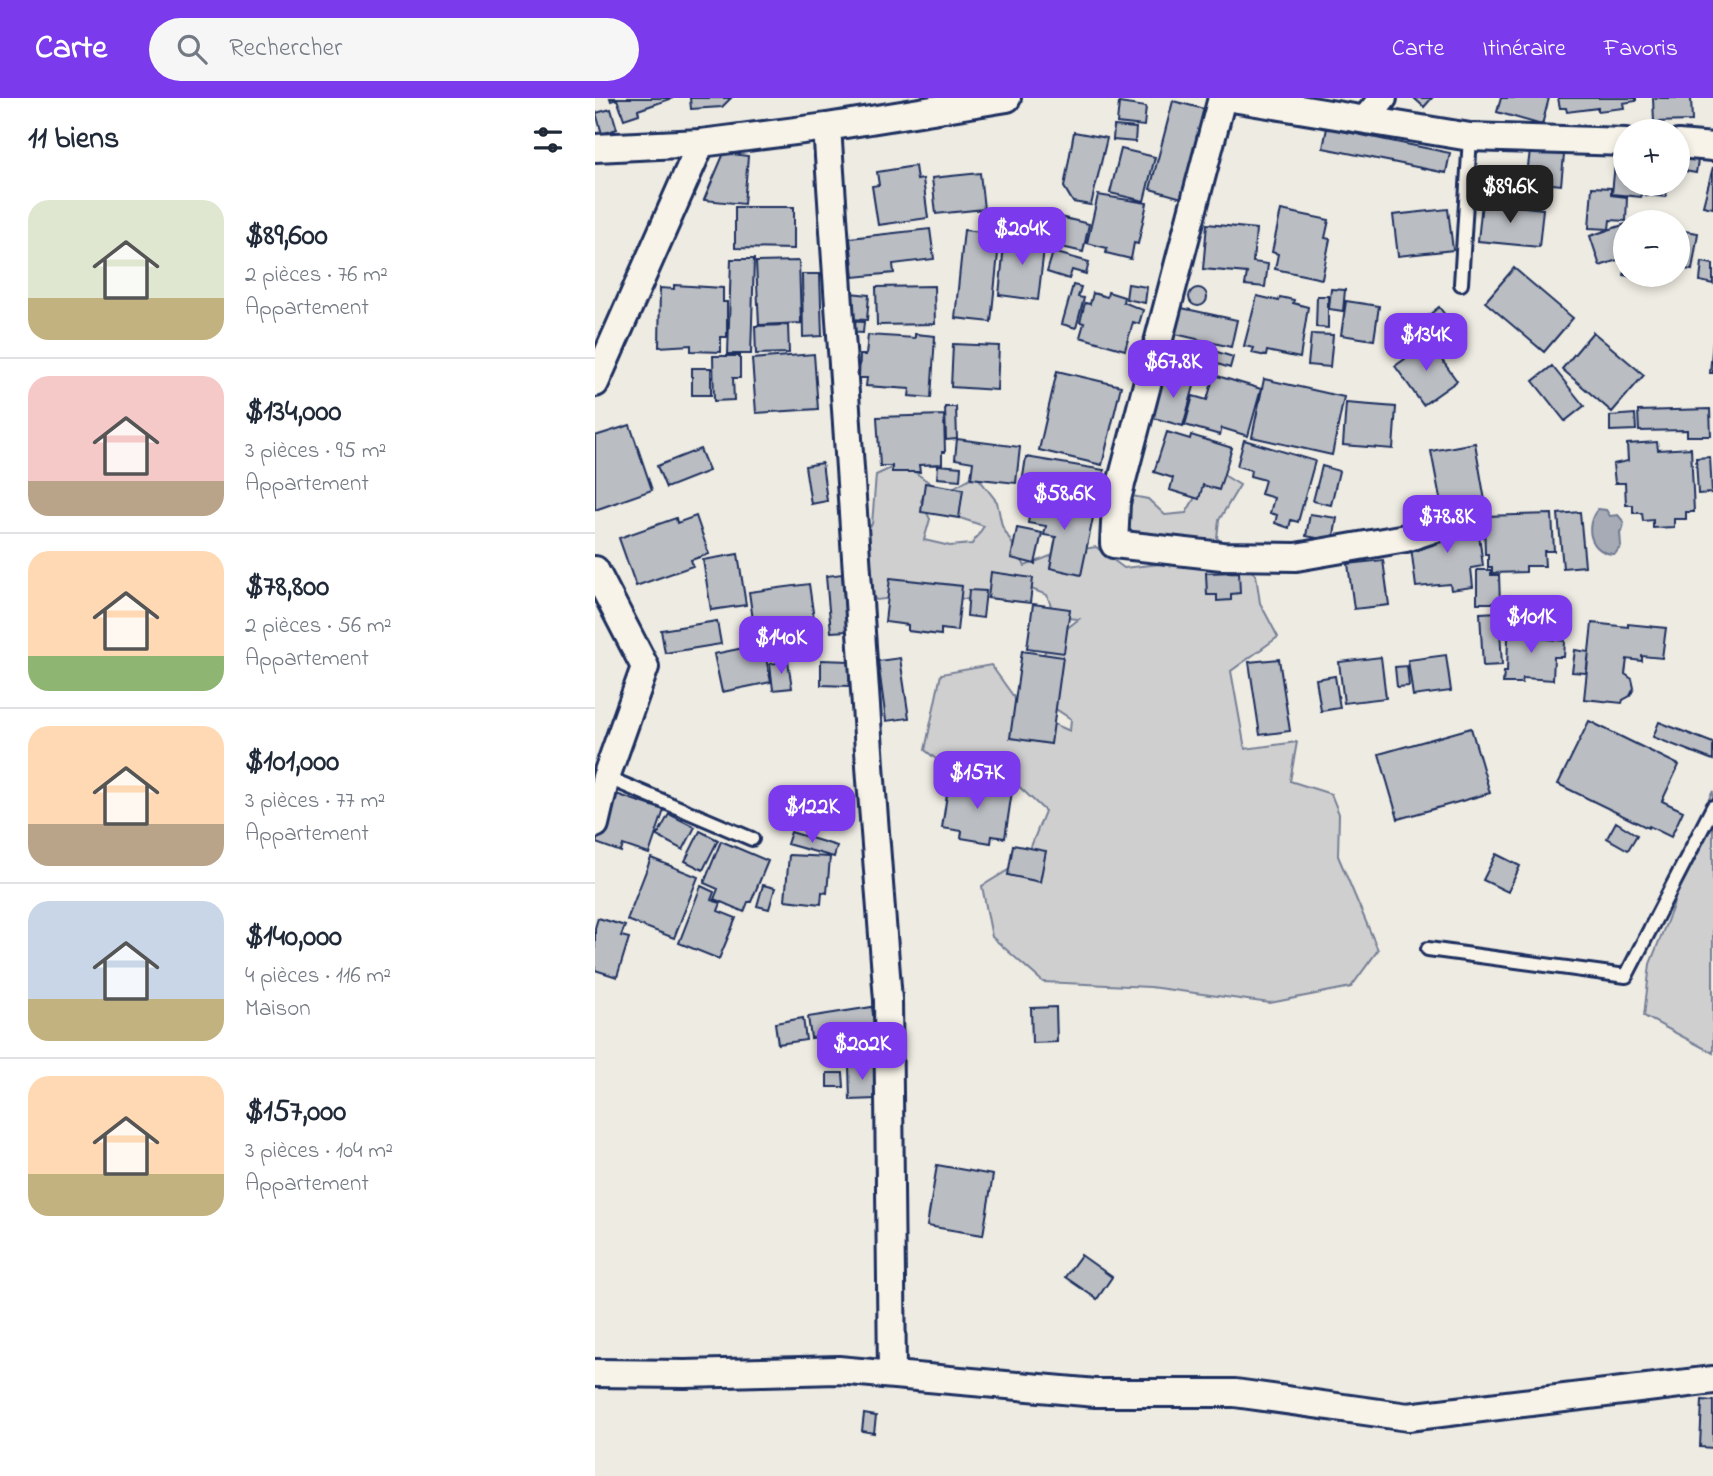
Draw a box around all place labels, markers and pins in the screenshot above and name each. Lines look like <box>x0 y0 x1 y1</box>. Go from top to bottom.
pin: $89.6K <box>1453 166 1567 225</box>
pin: $204K <box>973 208 1071 267</box>
pin: $134K <box>1377 314 1475 373</box>
pin: $67.8K <box>1116 341 1230 400</box>
pin: $58.6K <box>1007 472 1121 532</box>
pin: $78.8K <box>1390 496 1504 555</box>
pin: $101K <box>1482 596 1580 655</box>
pin: $140K <box>732 616 830 676</box>
pin: $157K <box>928 752 1026 811</box>
pin: $122K <box>763 786 861 845</box>
pin: $202K <box>813 1023 911 1082</box>

